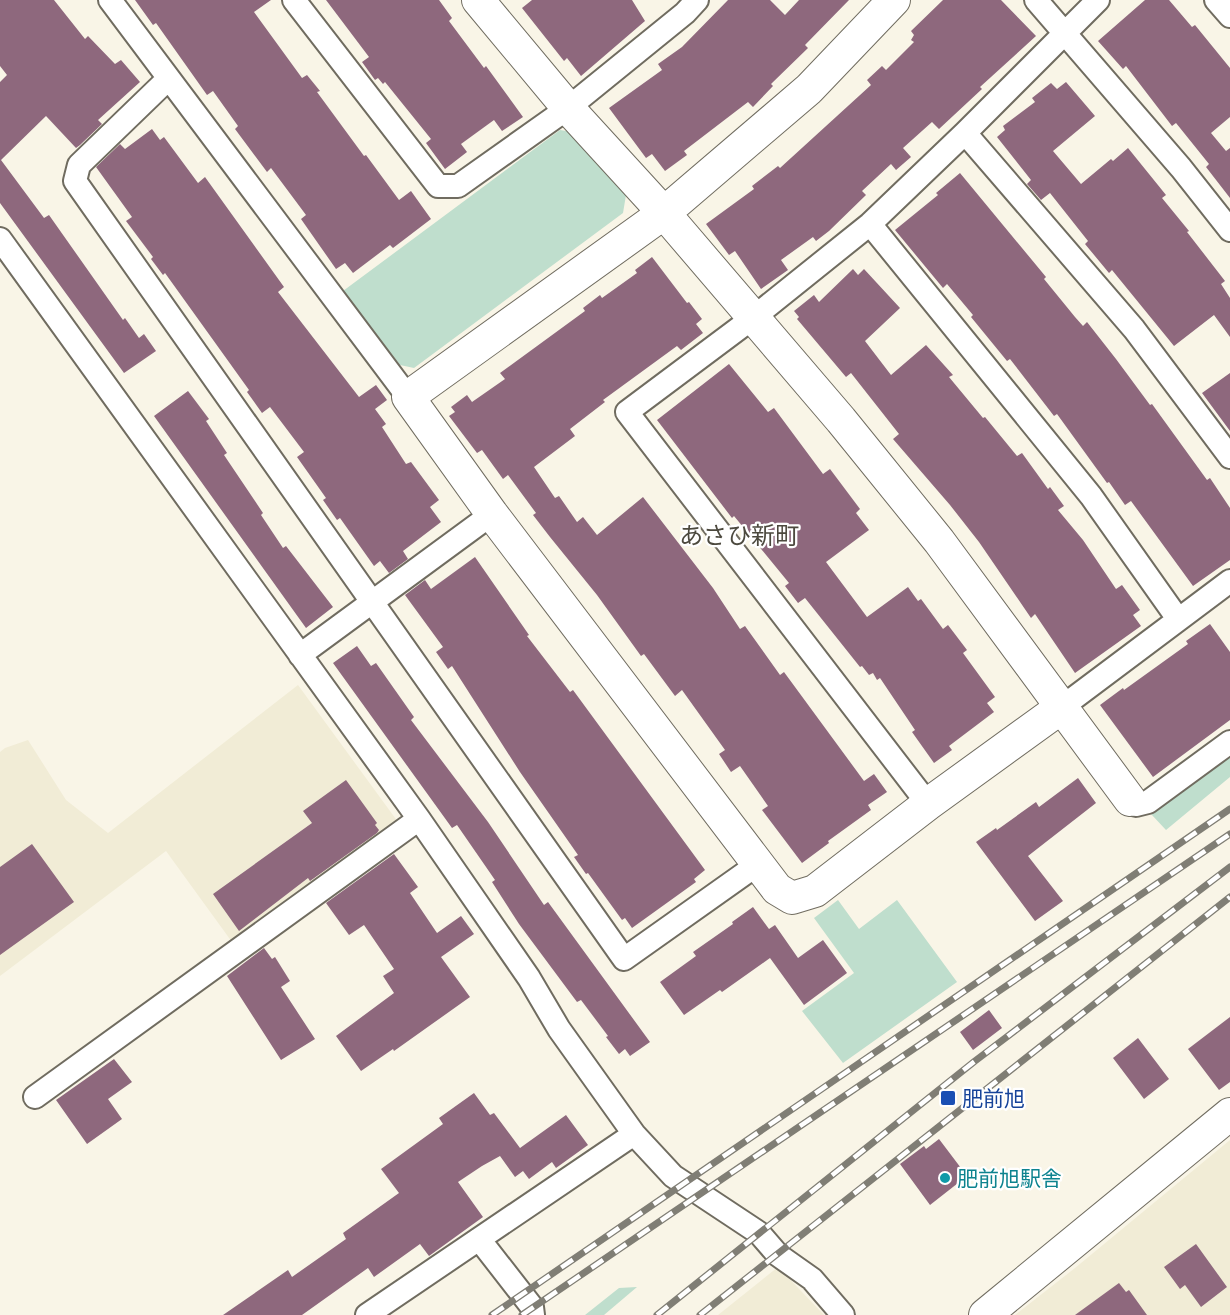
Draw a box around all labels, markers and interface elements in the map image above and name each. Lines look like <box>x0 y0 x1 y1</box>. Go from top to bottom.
district label: あさひ新町 <box>679 521 799 550</box>
place label: 肥前旭 <box>962 1086 1025 1111</box>
marker: 肥前旭 <box>939 1089 957 1107</box>
place label: 肥前旭駅舎 <box>957 1166 1062 1191</box>
marker: 肥前旭駅舎 <box>938 1171 952 1185</box>

